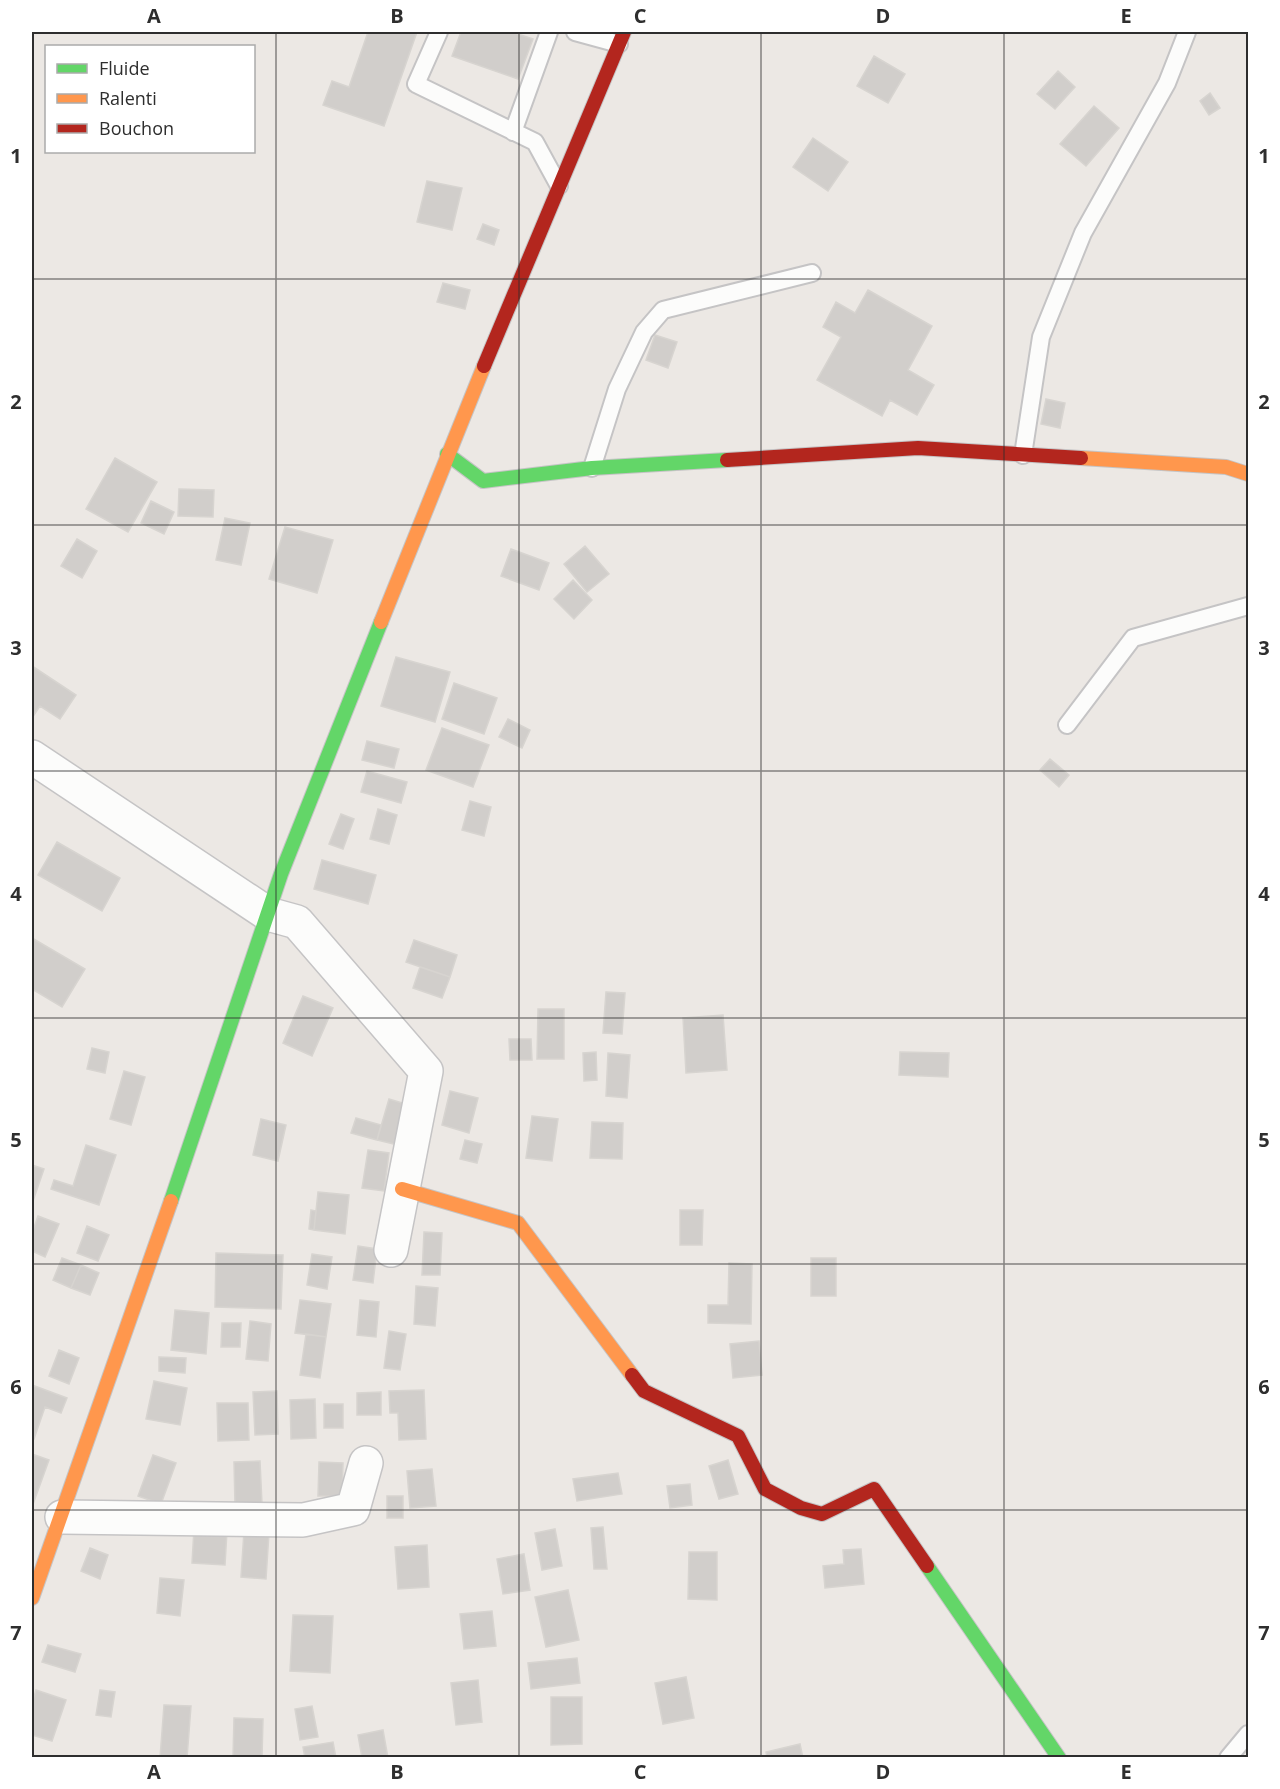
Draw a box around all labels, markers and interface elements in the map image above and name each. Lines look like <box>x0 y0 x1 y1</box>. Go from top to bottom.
text: A <box>147 2 161 29</box>
text: B <box>390 2 404 29</box>
text: C <box>634 2 647 29</box>
text: D <box>876 2 890 29</box>
text: E <box>1120 2 1132 29</box>
legend <box>45 45 255 153</box>
text: Fluide <box>99 56 150 80</box>
text: Ralenti <box>99 86 157 110</box>
text: Bouchon <box>99 116 174 140</box>
text: 1 <box>10 142 22 169</box>
text: 1 <box>1258 142 1270 169</box>
text: 2 <box>10 388 22 415</box>
text: 2 <box>1258 388 1270 415</box>
text: 3 <box>10 634 22 661</box>
text: 3 <box>1258 634 1270 661</box>
text: 4 <box>10 880 22 907</box>
text: 4 <box>1258 880 1270 907</box>
text: 5 <box>10 1126 22 1153</box>
text: 5 <box>1258 1126 1270 1153</box>
text: 6 <box>10 1373 22 1400</box>
text: 6 <box>1258 1373 1270 1400</box>
text: 7 <box>10 1619 22 1646</box>
text: 7 <box>1258 1619 1270 1646</box>
text: A <box>147 1758 161 1785</box>
text: B <box>390 1758 404 1785</box>
text: C <box>634 1758 647 1785</box>
text: D <box>876 1758 890 1785</box>
text: E <box>1120 1758 1132 1785</box>

